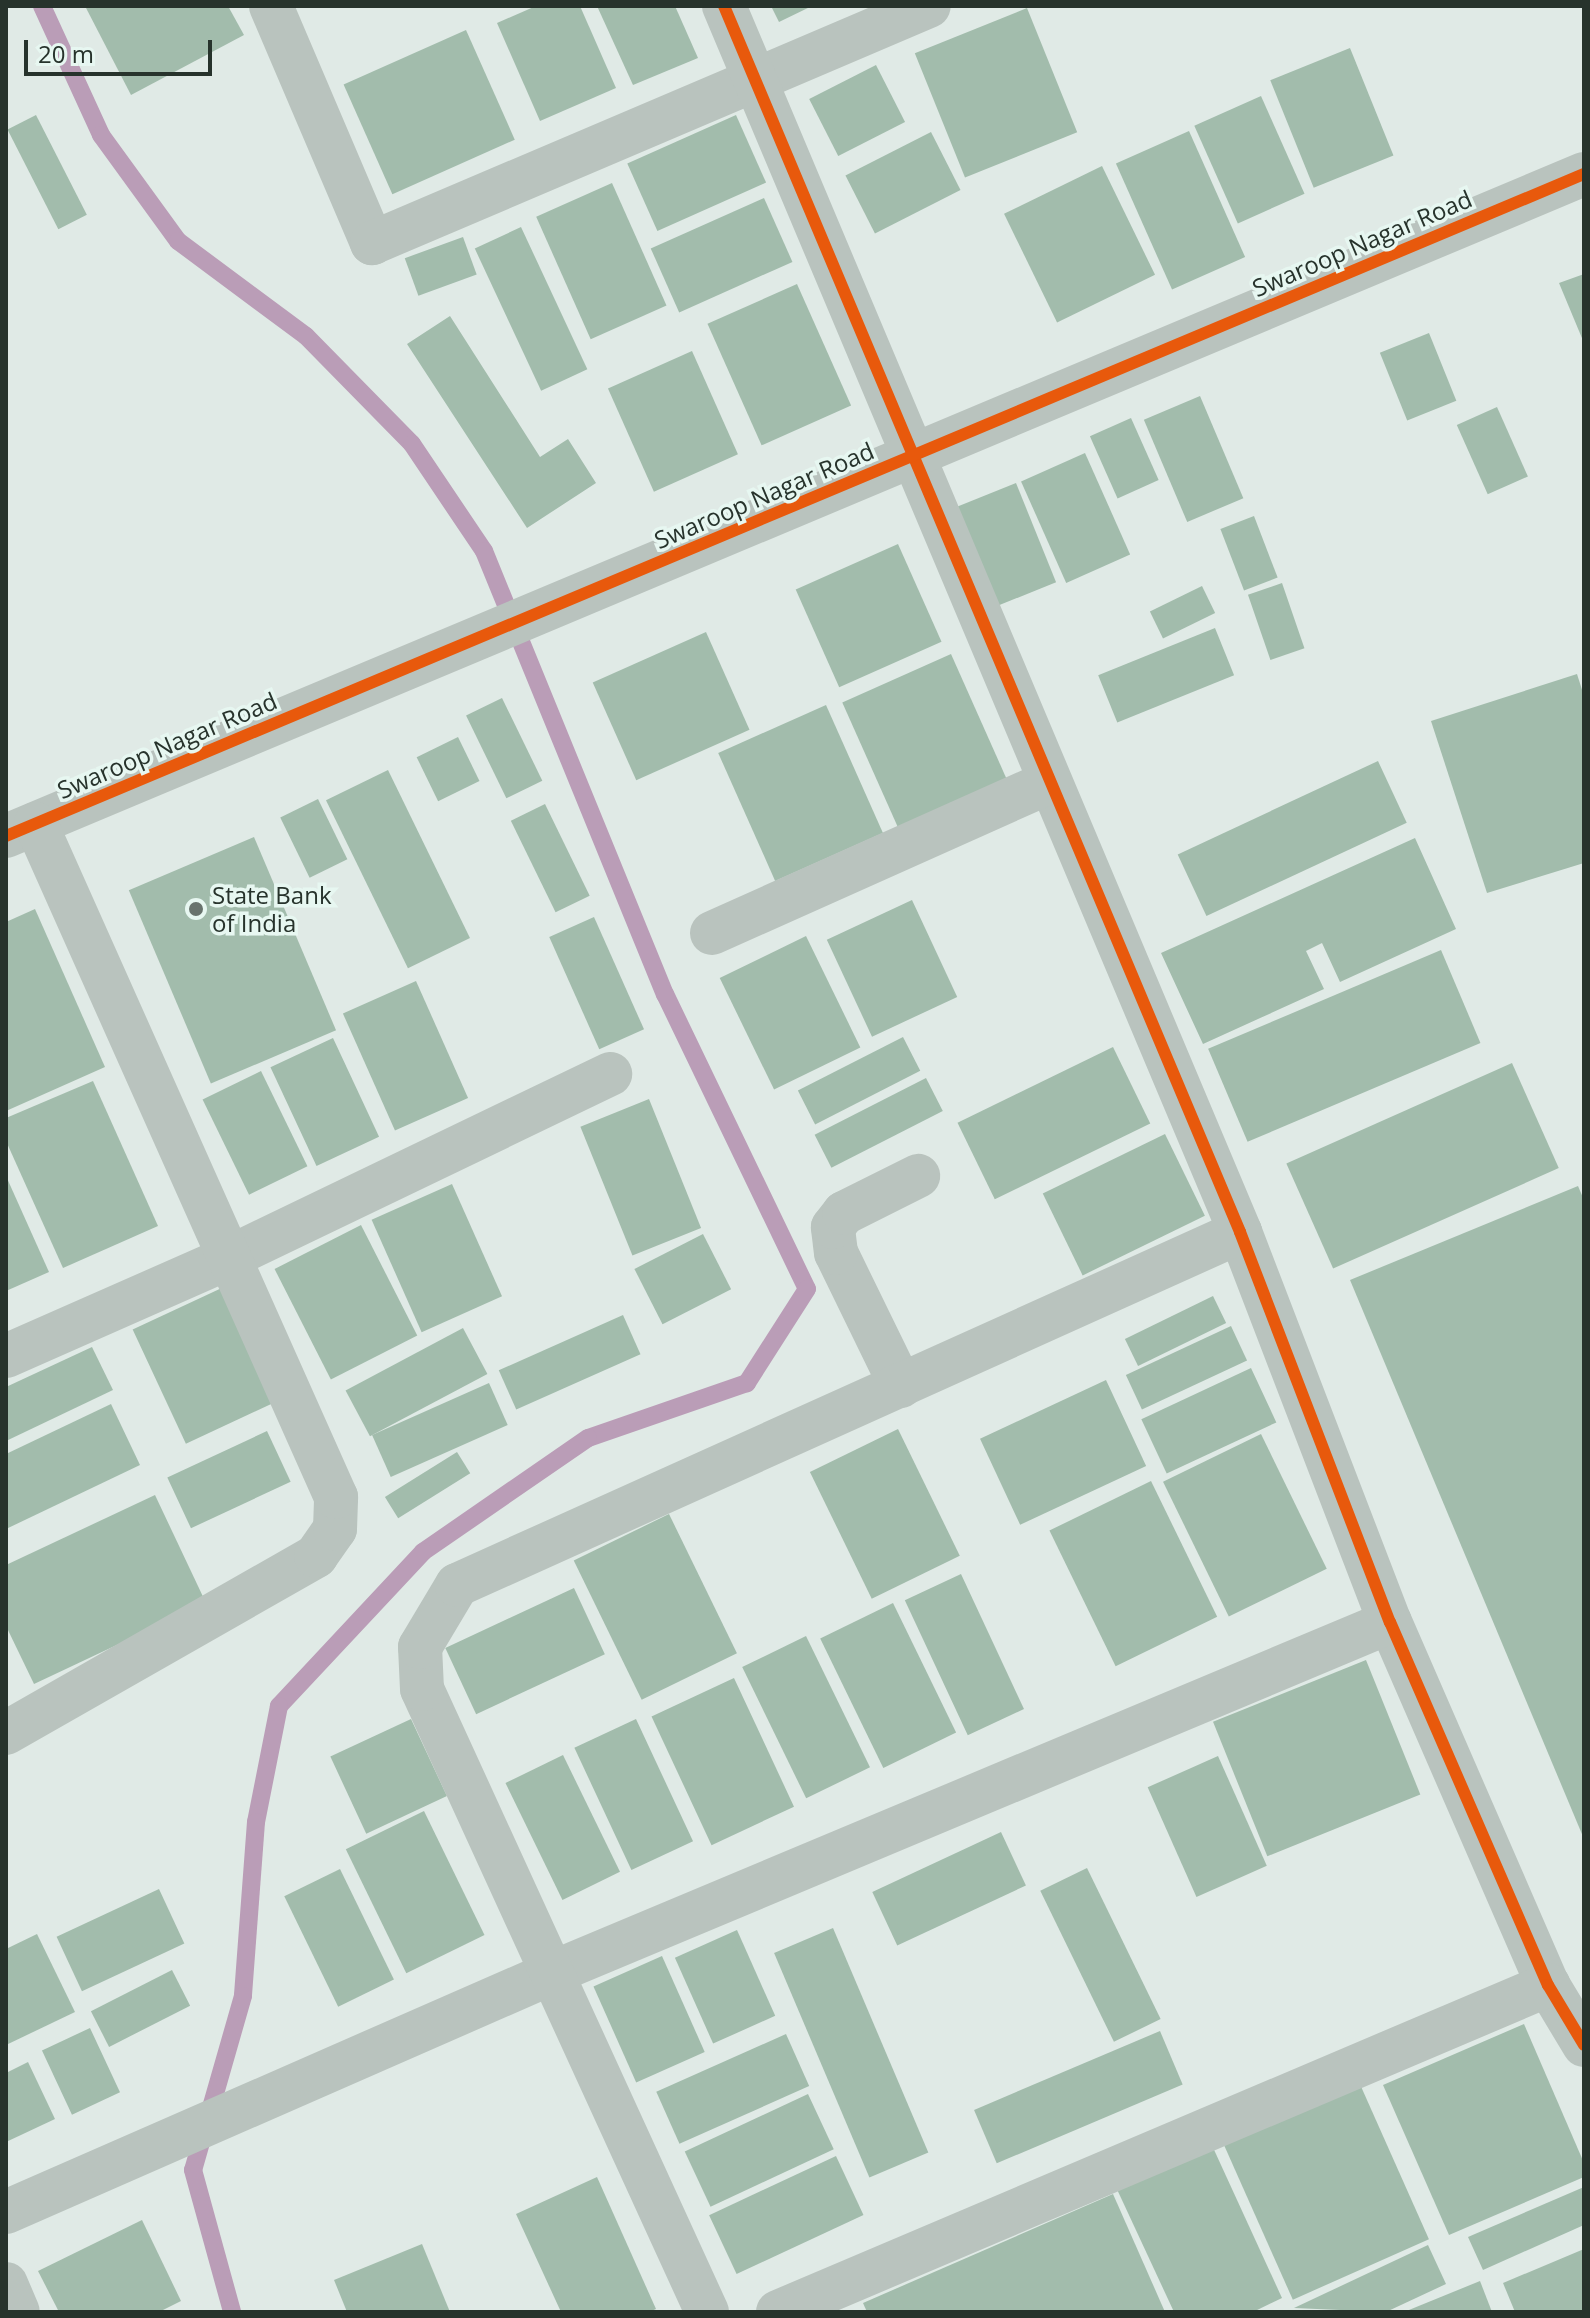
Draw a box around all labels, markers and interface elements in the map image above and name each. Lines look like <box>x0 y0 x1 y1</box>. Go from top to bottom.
scale bar <box>28 24 216 74</box>
text: 20 m <box>38 37 94 70</box>
street label: Swaroop Nagar Road <box>1248 184 1476 302</box>
street label: Swaroop Nagar Road <box>650 436 878 554</box>
street label: Swaroop Nagar Road <box>53 686 281 804</box>
place label: State Bank of India <box>212 881 331 937</box>
marker: State Bank of India <box>187 900 205 918</box>

